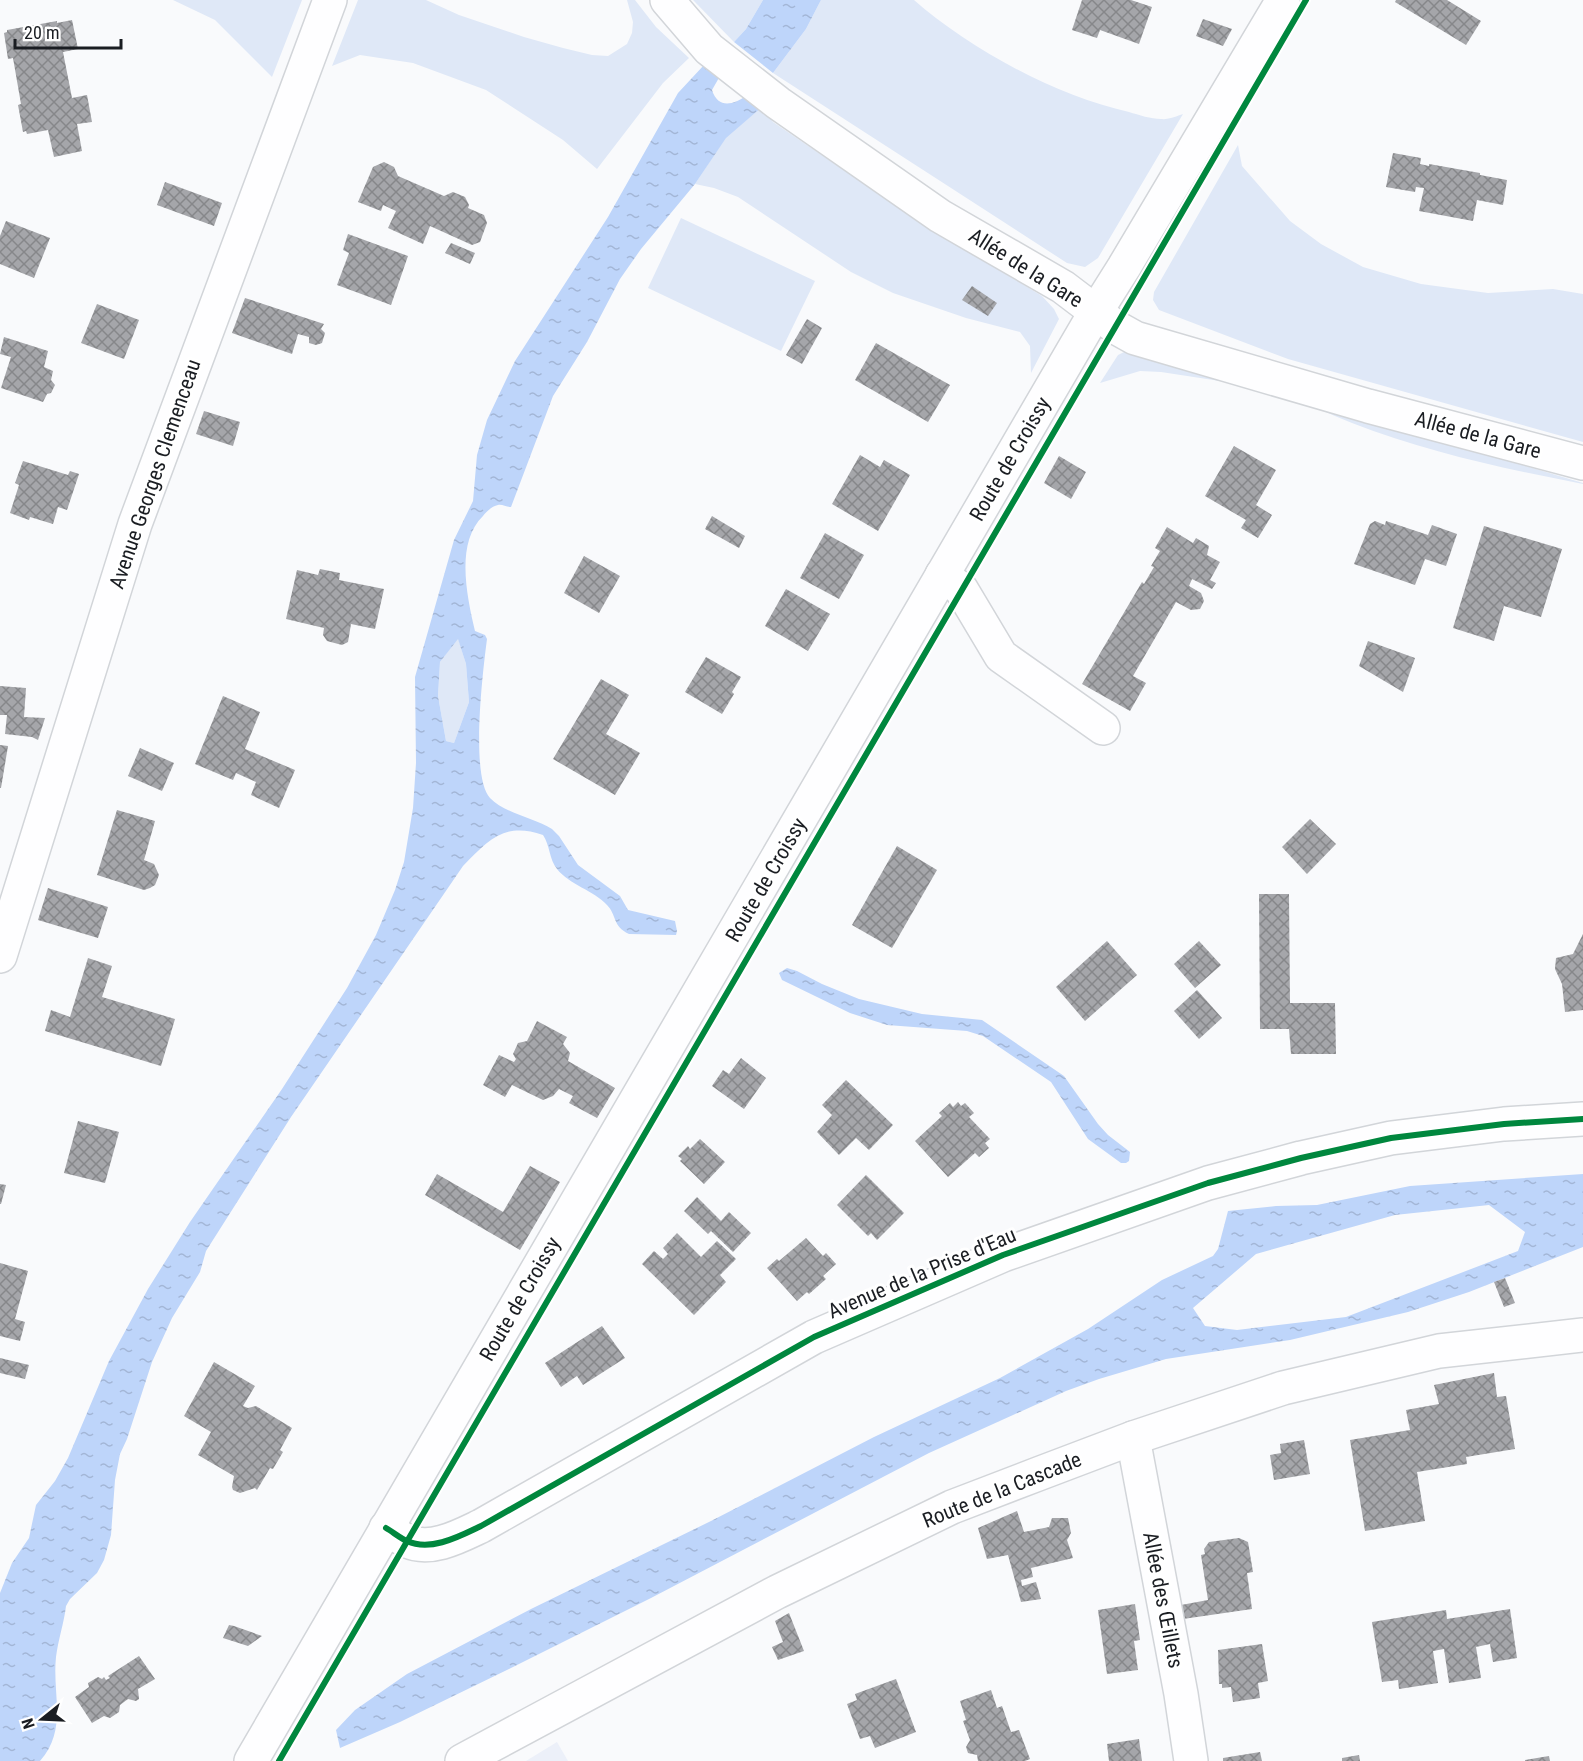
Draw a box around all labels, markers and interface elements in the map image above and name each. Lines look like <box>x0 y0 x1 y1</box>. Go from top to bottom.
scale bar <box>15 12 122 50</box>
text: 20 m <box>24 22 59 43</box>
street label: Allée de la Gare <box>965 223 1087 313</box>
street label: Avenue Georges Clemenceau <box>104 356 206 592</box>
street label: Route de Croissy <box>965 393 1055 525</box>
street label: Allée de la Gare <box>1412 407 1544 463</box>
street label: Route de Croissy <box>721 814 811 946</box>
street label: Avenue de la Prise d'Eau <box>824 1223 1020 1323</box>
street label: Route de Croissy <box>475 1233 565 1365</box>
street label: Route de la Cascade <box>919 1447 1085 1533</box>
street label: Allée des Œillets <box>1138 1530 1188 1670</box>
north arrow <box>12 1689 72 1749</box>
text: N <box>18 1716 39 1731</box>

